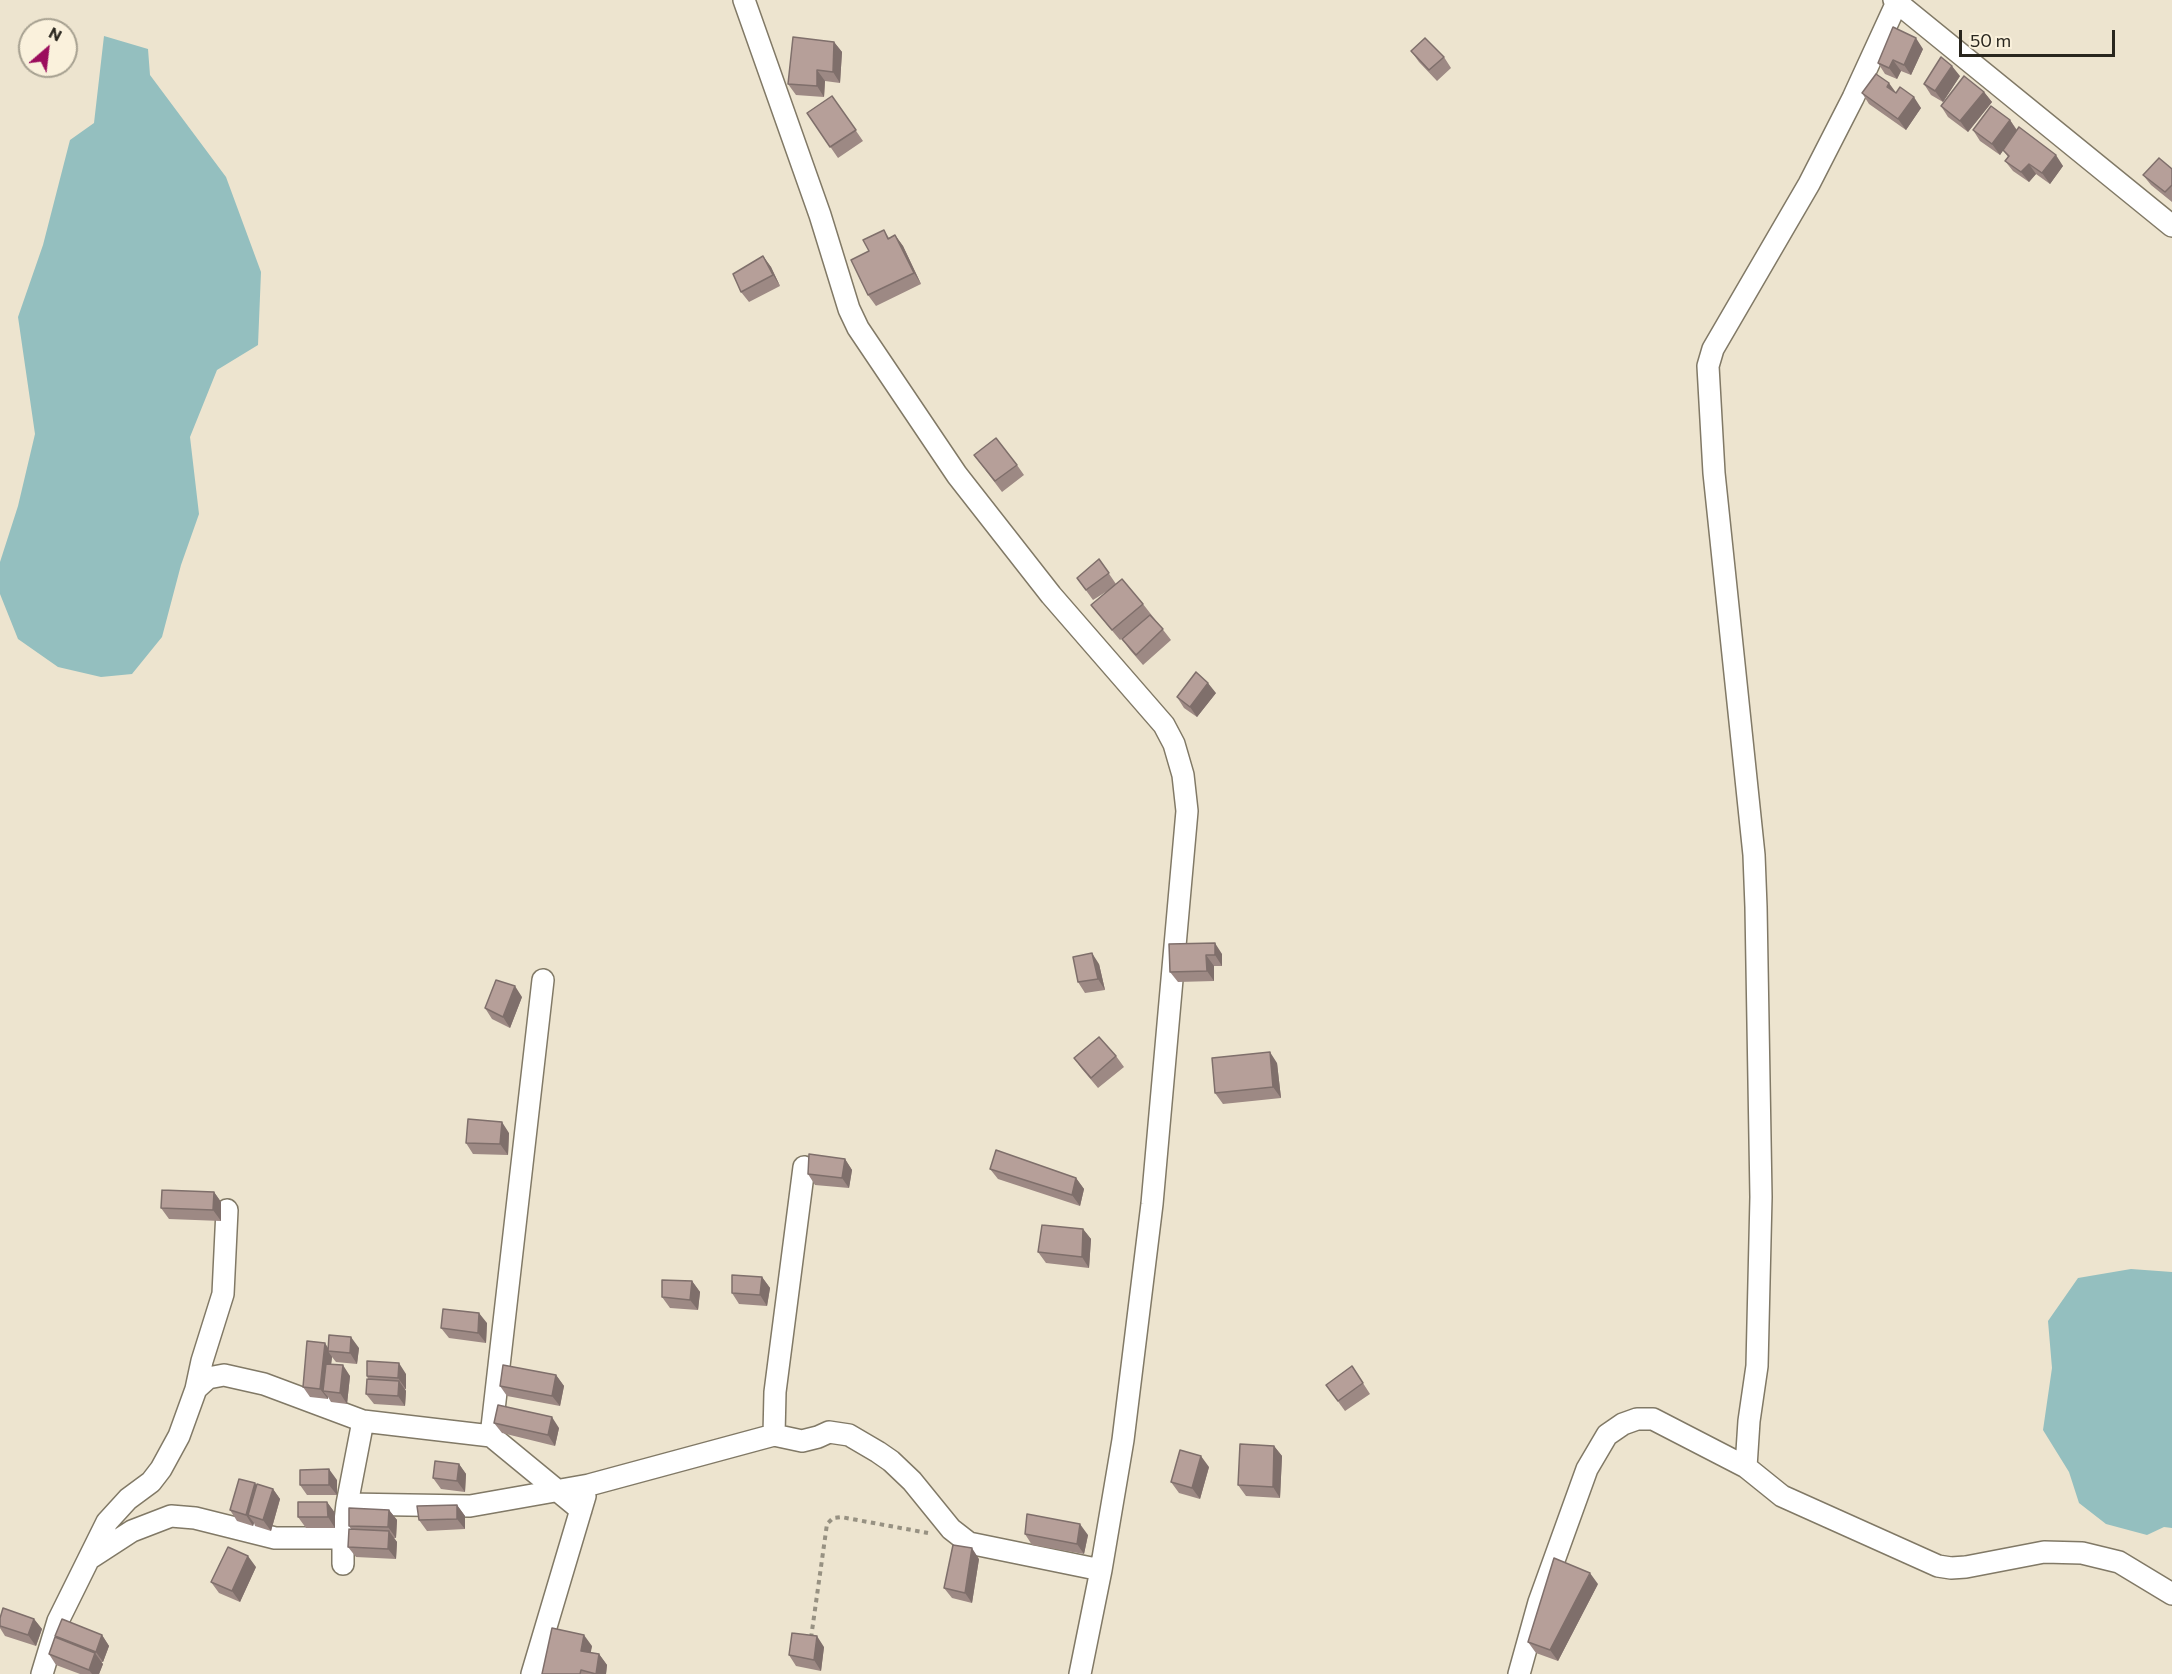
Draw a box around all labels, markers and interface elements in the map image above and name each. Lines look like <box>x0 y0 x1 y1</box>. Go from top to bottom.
north arrow <box>18 18 78 78</box>
scale bar <box>1962 18 2118 56</box>
text: N <box>46 22 66 45</box>
text: 50 m <box>1970 29 2011 51</box>

